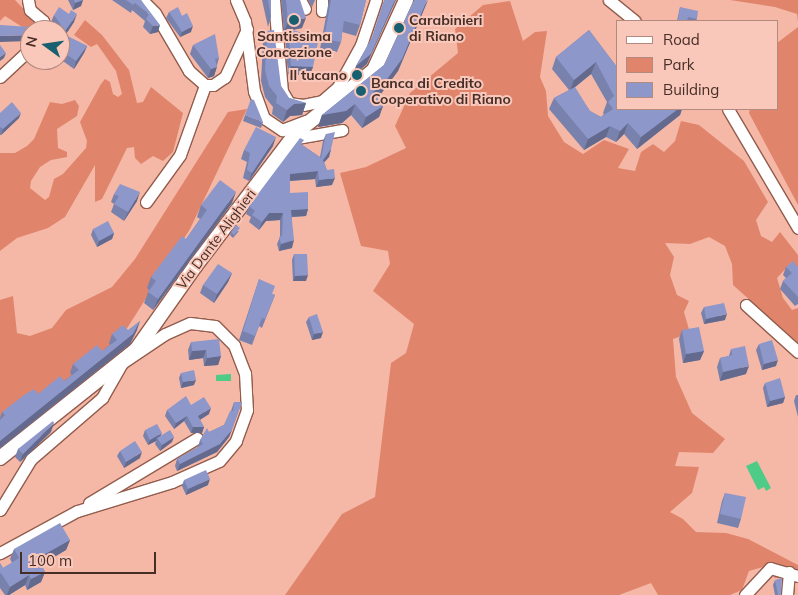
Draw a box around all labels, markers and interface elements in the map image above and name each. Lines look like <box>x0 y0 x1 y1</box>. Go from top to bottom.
place label: Carabinieri di Riano <box>409 12 482 44</box>
marker: Santissima Concezione <box>288 14 300 26</box>
north arrow <box>20 20 70 70</box>
legend <box>616 20 778 110</box>
marker: Carabinieri di Riano <box>393 22 405 34</box>
place label: Santissima Concezione <box>256 28 332 60</box>
text: Road <box>663 30 700 49</box>
text: N <box>21 34 41 49</box>
text: Park <box>663 55 695 74</box>
place label: Il tucano <box>289 67 347 83</box>
marker: Il tucano <box>351 69 363 81</box>
place label: Banca di Credito Cooperativo di Riano <box>371 75 511 108</box>
text: Building <box>663 80 719 99</box>
marker: Banca di Credito Cooperativo di Riano <box>355 85 367 97</box>
street label: Via Dante Alighieri <box>173 186 259 292</box>
scale bar <box>22 542 159 574</box>
text: 100 m <box>28 551 72 570</box>

